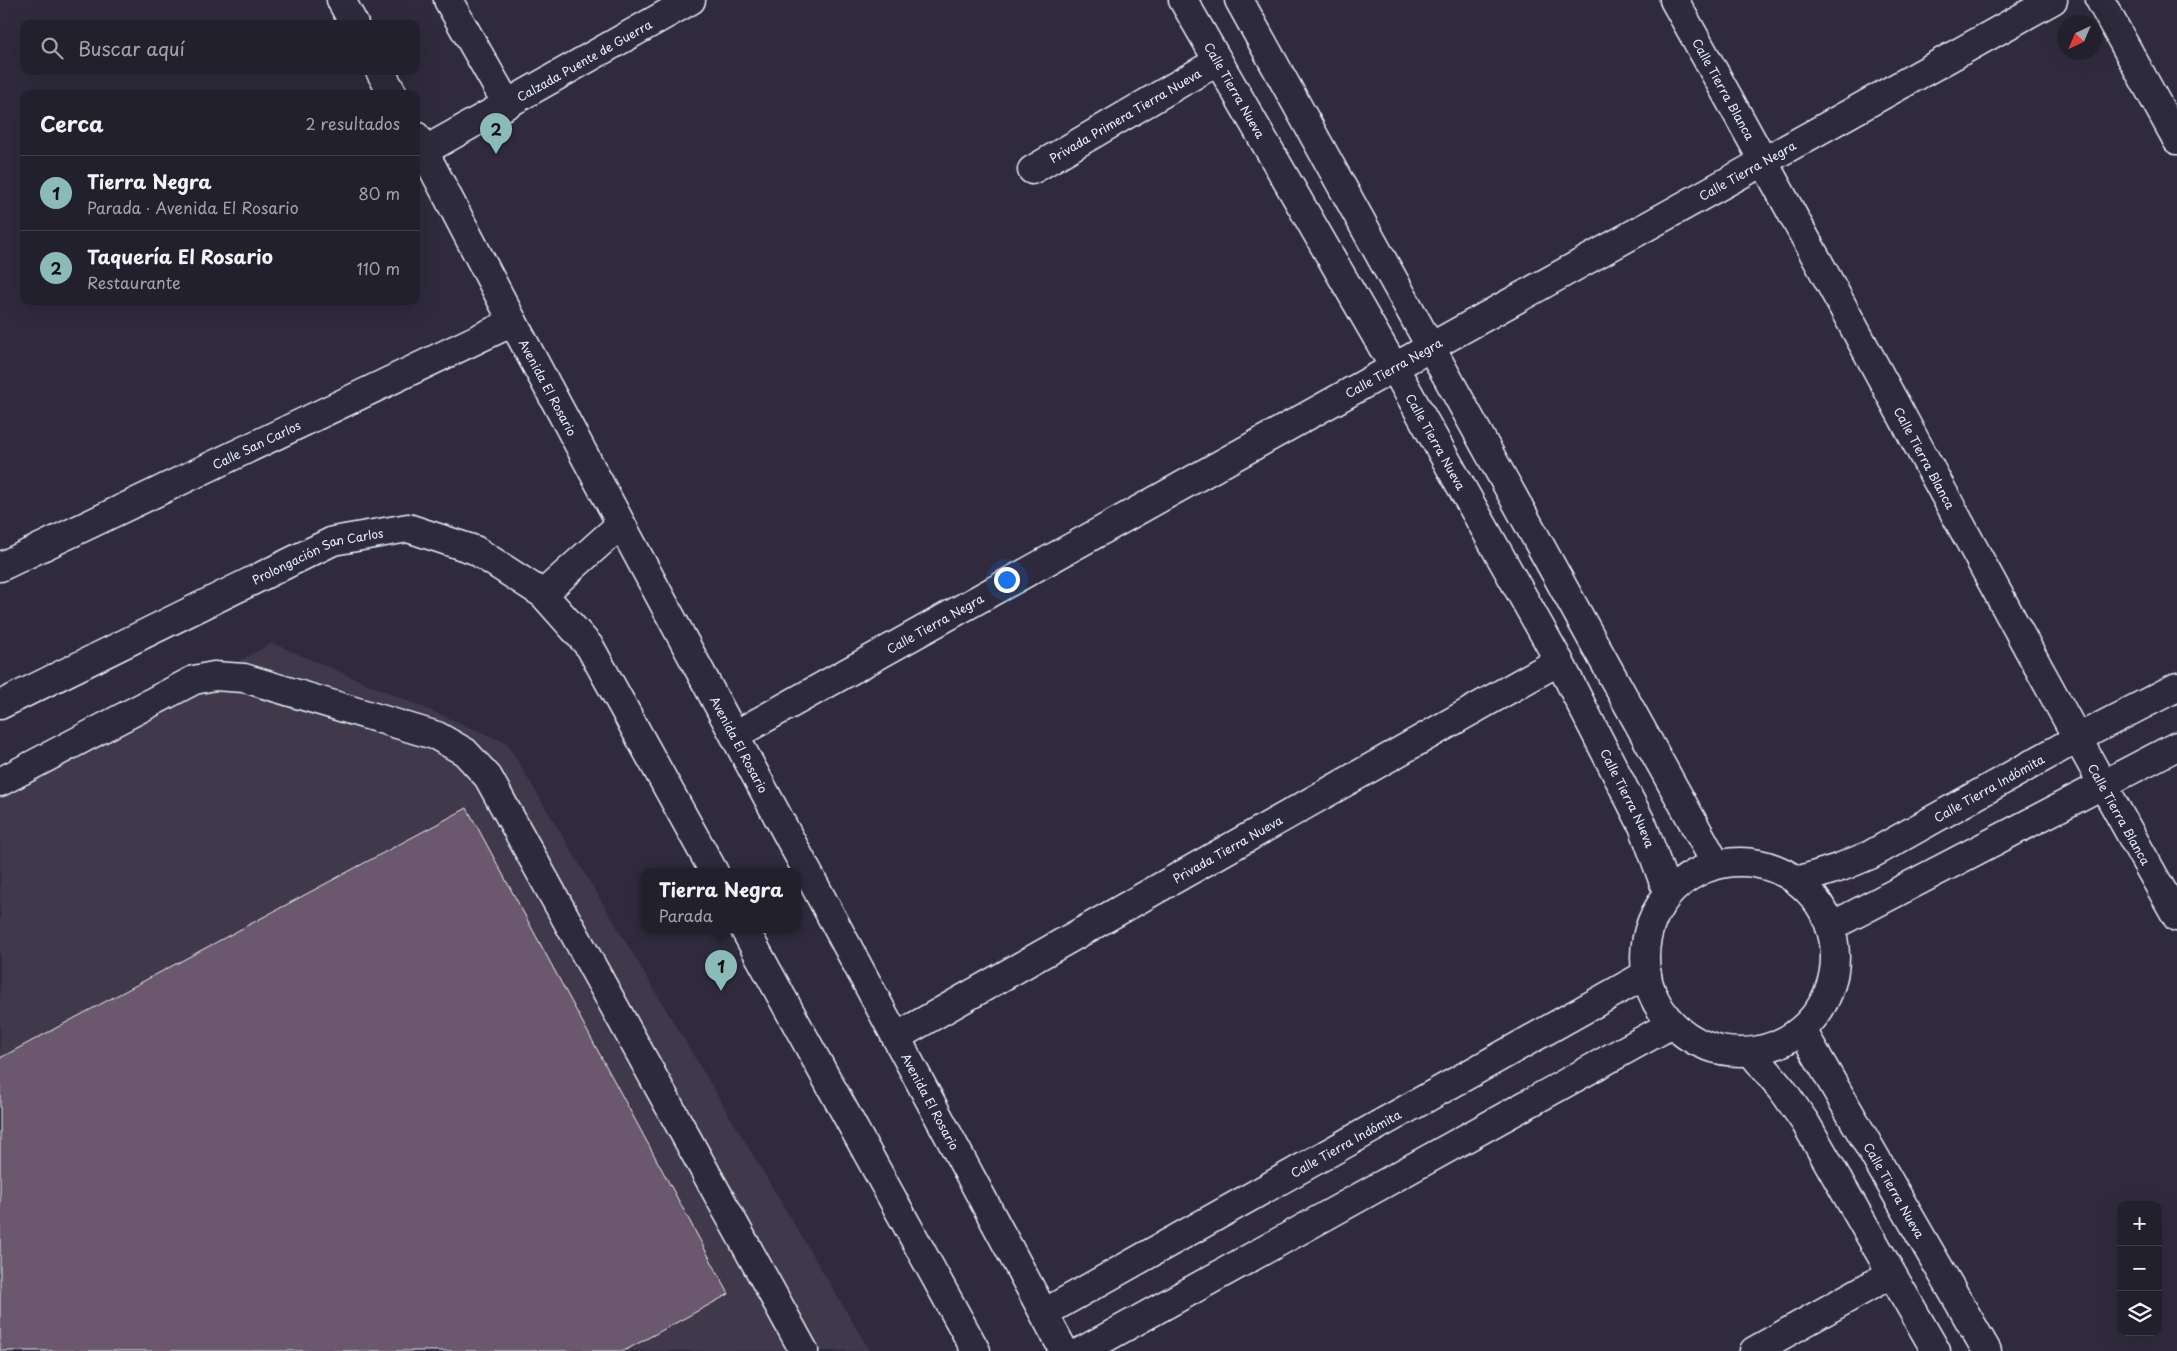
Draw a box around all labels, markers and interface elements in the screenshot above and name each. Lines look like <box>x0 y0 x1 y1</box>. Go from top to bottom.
street label: Calzada Puente de Guerra <box>513 15 655 106</box>
north arrow <box>2057 15 2102 60</box>
search box <box>20 20 420 75</box>
icon: search <box>38 34 66 62</box>
text: Buscar aquí <box>78 34 185 62</box>
street label: Calle Tierra Blanca <box>1688 35 1759 144</box>
street label: Calle Tierra Nueva <box>1200 39 1270 142</box>
street label: Privada Primera Tierra Nueva <box>1046 64 1205 167</box>
text: Cerca <box>40 107 104 139</box>
text: 2 resultados <box>306 111 400 135</box>
pin: 2 <box>480 113 512 154</box>
street label: Calle Tierra Negra <box>1695 136 1799 205</box>
text: Tierra Negra <box>87 167 212 195</box>
text: 1 <box>52 181 60 205</box>
text: 80 m <box>358 181 400 205</box>
text: Parada · Avenida El Rosario <box>87 195 299 219</box>
text: Taquería El Rosario <box>87 242 273 270</box>
text: 2 <box>50 256 62 280</box>
text: 110 m <box>357 256 400 280</box>
text: Restaurante <box>87 270 181 294</box>
street label: Calle Tierra Negra <box>1342 333 1446 402</box>
street label: Avenida El Rosario <box>515 336 581 439</box>
street label: Calle Tierra Nueva <box>1402 390 1470 494</box>
street label: Calle Tierra Blanca <box>1890 404 1960 513</box>
street label: Calle San Carlos <box>209 416 304 473</box>
street label: Prolongación San Carlos <box>249 523 385 589</box>
your location <box>994 567 1020 593</box>
street label: Calle Tierra Negra <box>883 589 987 658</box>
street label: Avenida El Rosario <box>706 693 773 796</box>
street label: Calle Tierra Nueva <box>1596 746 1659 851</box>
street label: Calle Tierra Indómita <box>1930 750 2048 826</box>
street label: Calle Tierra Blanca <box>2084 760 2155 869</box>
street label: Privada Tierra Nueva <box>1169 810 1286 887</box>
popup <box>641 868 801 933</box>
text: Tierra Negra <box>659 875 783 903</box>
text: Parada <box>659 903 713 927</box>
pin: 1 <box>705 950 737 991</box>
street label: Avenida El Rosario <box>897 1050 964 1153</box>
street label: Calle Tierra Indómita <box>1287 1105 1405 1182</box>
street label: Calle Tierra Nueva <box>1860 1139 1929 1242</box>
map controls <box>2117 1201 2162 1336</box>
button: + <box>2117 1201 2162 1246</box>
button: − <box>2117 1246 2162 1291</box>
button: layers <box>2117 1291 2162 1336</box>

